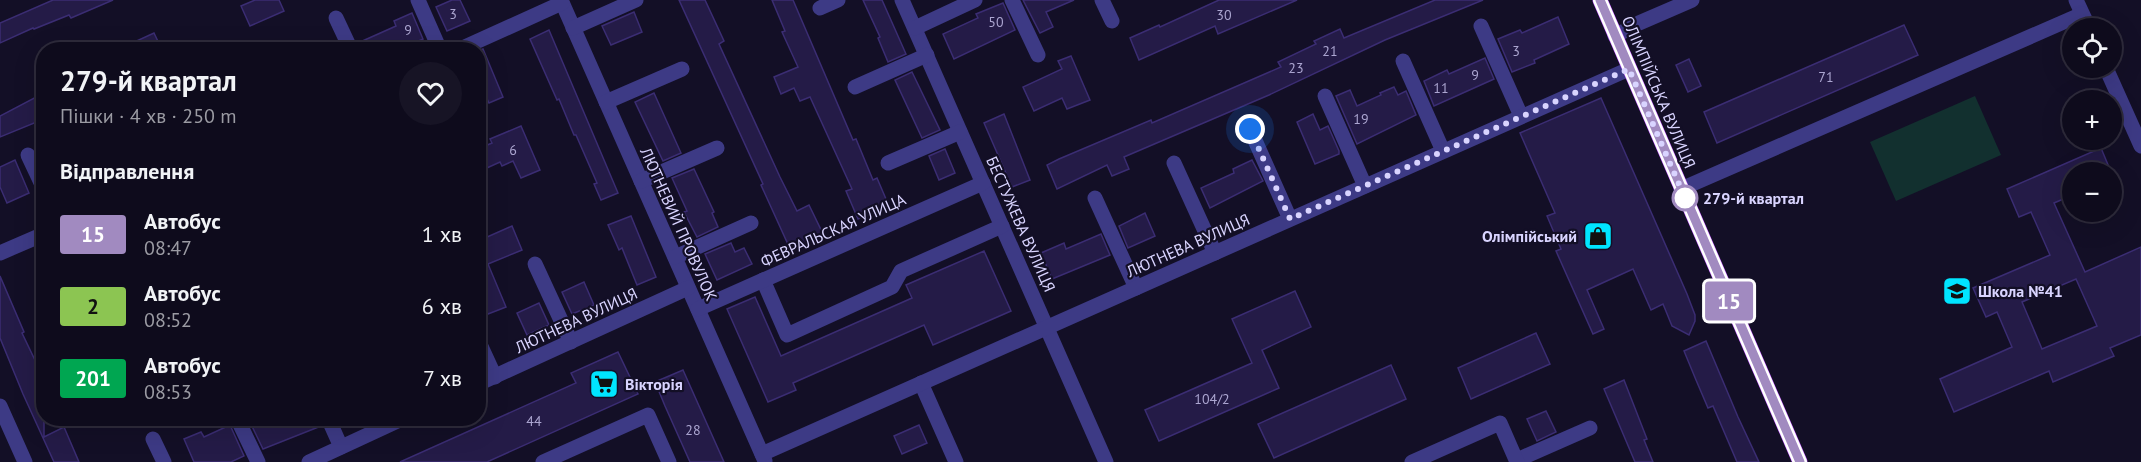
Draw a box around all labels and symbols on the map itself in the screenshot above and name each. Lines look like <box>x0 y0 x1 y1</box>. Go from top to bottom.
house number: 3 <box>449 5 457 23</box>
house number: 30 <box>1216 6 1232 24</box>
house number: 50 <box>988 13 1004 31</box>
street label: ОЛІМПІЙСЬКА ВУЛИЦЯ <box>1618 13 1700 171</box>
house number: 9 <box>404 21 412 39</box>
house number: 21 <box>1322 42 1338 60</box>
house number: 3 <box>1512 42 1520 60</box>
house number: 23 <box>1288 59 1304 77</box>
house number: 9 <box>1471 66 1479 84</box>
house number: 71 <box>1818 68 1834 86</box>
house number: 11 <box>1433 79 1449 97</box>
house number: 19 <box>1353 110 1369 128</box>
your location <box>1235 114 1265 144</box>
house number: 6 <box>509 141 517 159</box>
street label: ЛЮТНЕВИЙ ПРОВУЛОК <box>636 143 722 304</box>
street label: БЕСТУЖЕВА ВУЛИЦЯ <box>982 153 1060 295</box>
marker: 279-й квартал <box>1672 185 1698 211</box>
place label: 279-й квартал <box>1703 188 1804 208</box>
street label: ФЕВРАЛЬСКАЯ УЛИЦА <box>757 189 909 271</box>
street label: ЛЮТНЕВА ВУЛИЦЯ <box>1122 209 1253 282</box>
shop icon: Олімпійський <box>1582 220 1614 252</box>
place label: Олімпійський <box>1482 226 1577 246</box>
school or university icon: Школа №41 <box>1941 275 1973 307</box>
place label: Школа №41 <box>1978 281 2063 301</box>
line badge: 15 <box>1702 282 1756 320</box>
street label: ЛЮТНЕВА ВУЛИЦЯ <box>511 283 640 358</box>
supermarket icon: Вікторія <box>588 368 620 400</box>
place label: Вікторія <box>625 374 683 394</box>
house number: 104/2 <box>1194 390 1230 408</box>
house number: 44 <box>526 412 542 430</box>
house number: 28 <box>685 421 701 439</box>

